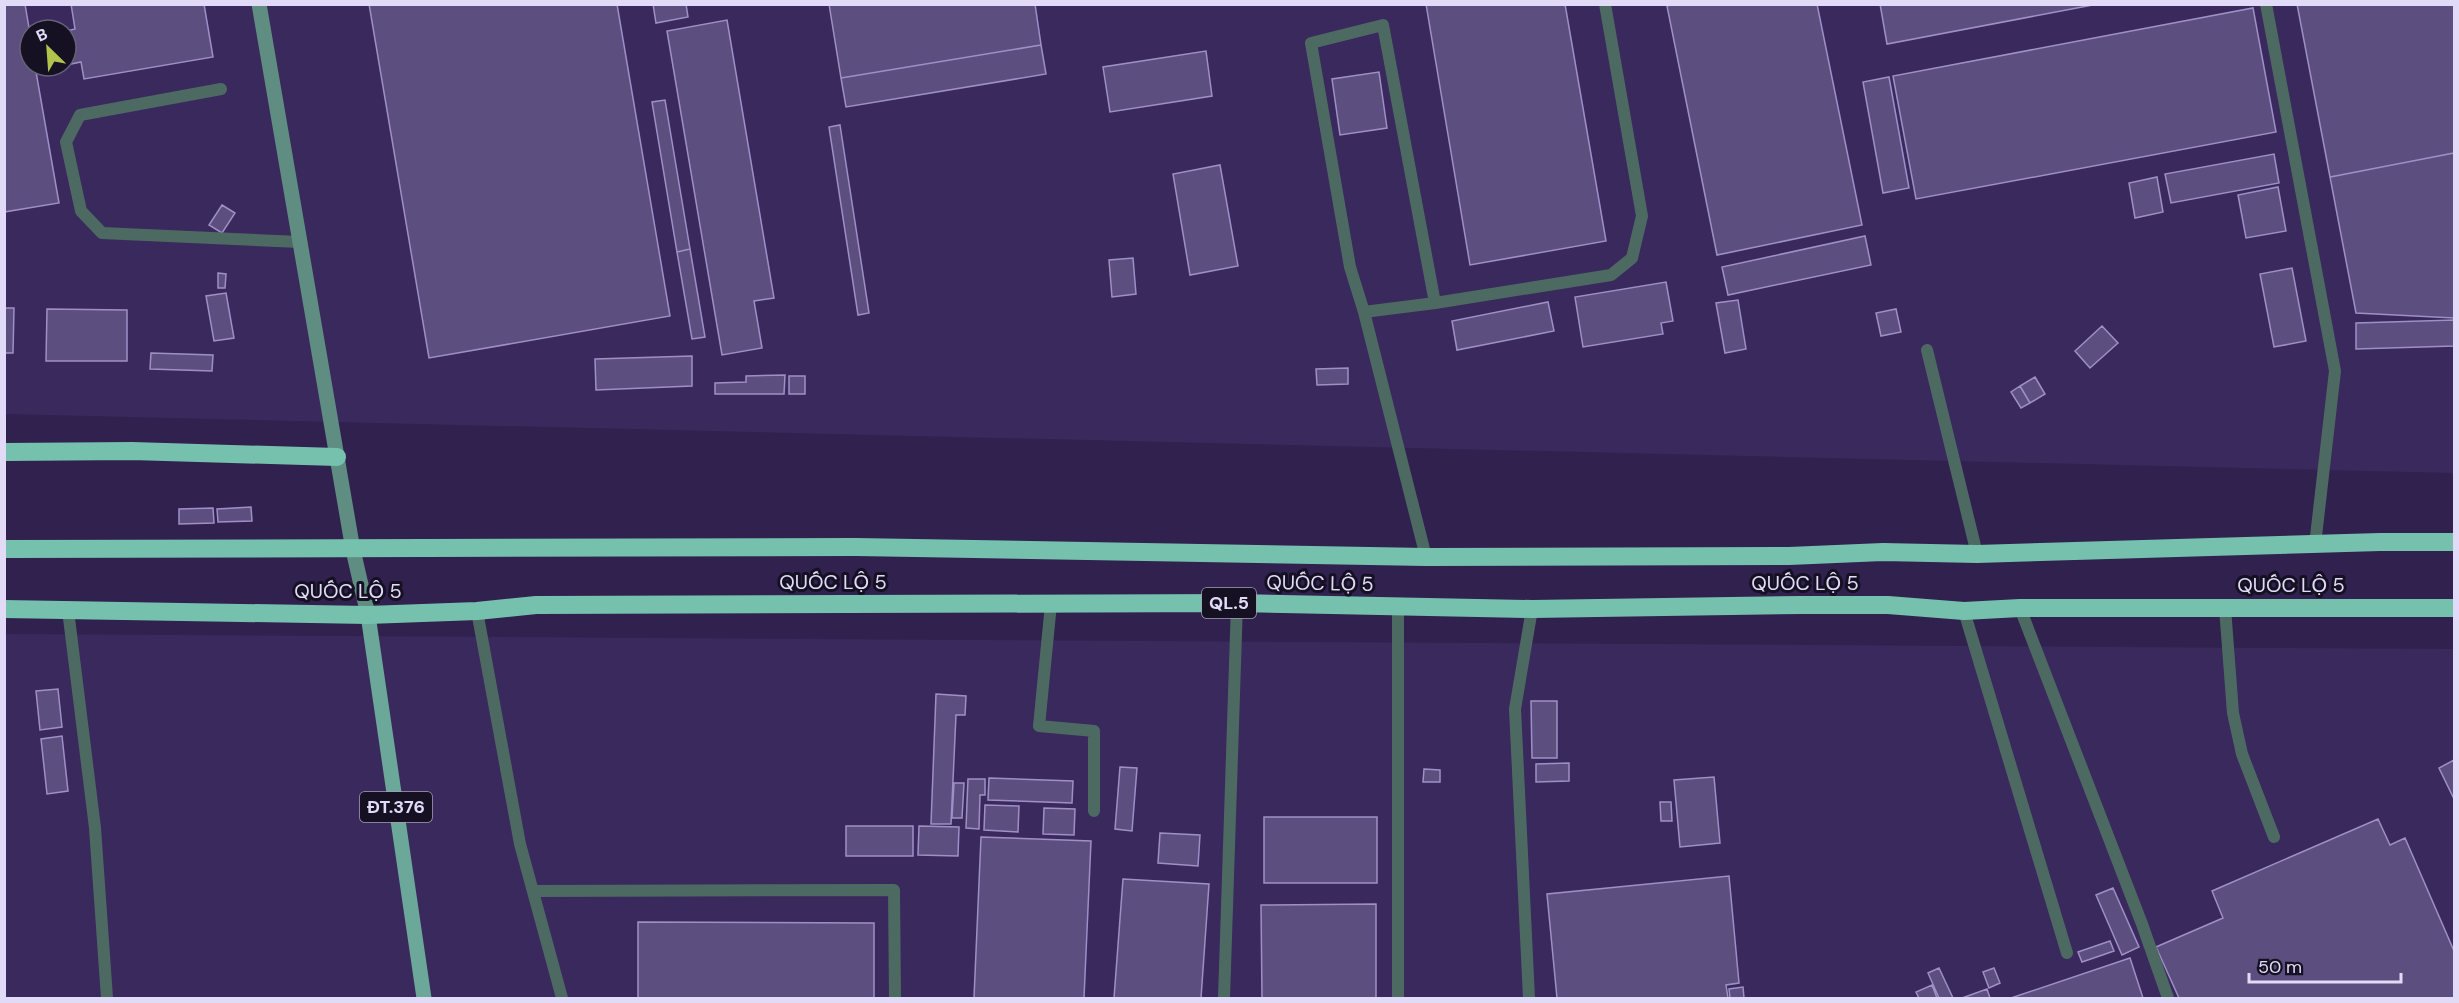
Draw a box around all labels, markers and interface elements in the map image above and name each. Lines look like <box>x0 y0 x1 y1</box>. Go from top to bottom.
north arrow <box>18 18 78 78</box>
text: B <box>33 23 51 47</box>
street label: QUỐC LỘ 5 <box>779 569 887 595</box>
street label: QUỐC LỘ 5 <box>1266 569 1374 597</box>
street label: QUỐC LỘ 5 <box>1751 570 1859 596</box>
street label: QUỐC LỘ 5 <box>2237 572 2345 598</box>
street label: QUỐC LỘ 5 <box>294 578 402 604</box>
road number: QL.5 <box>1202 588 1256 618</box>
road number: ĐT.376 <box>360 792 432 822</box>
scale bar <box>2249 946 2400 984</box>
text: 50 m <box>2258 955 2302 979</box>

